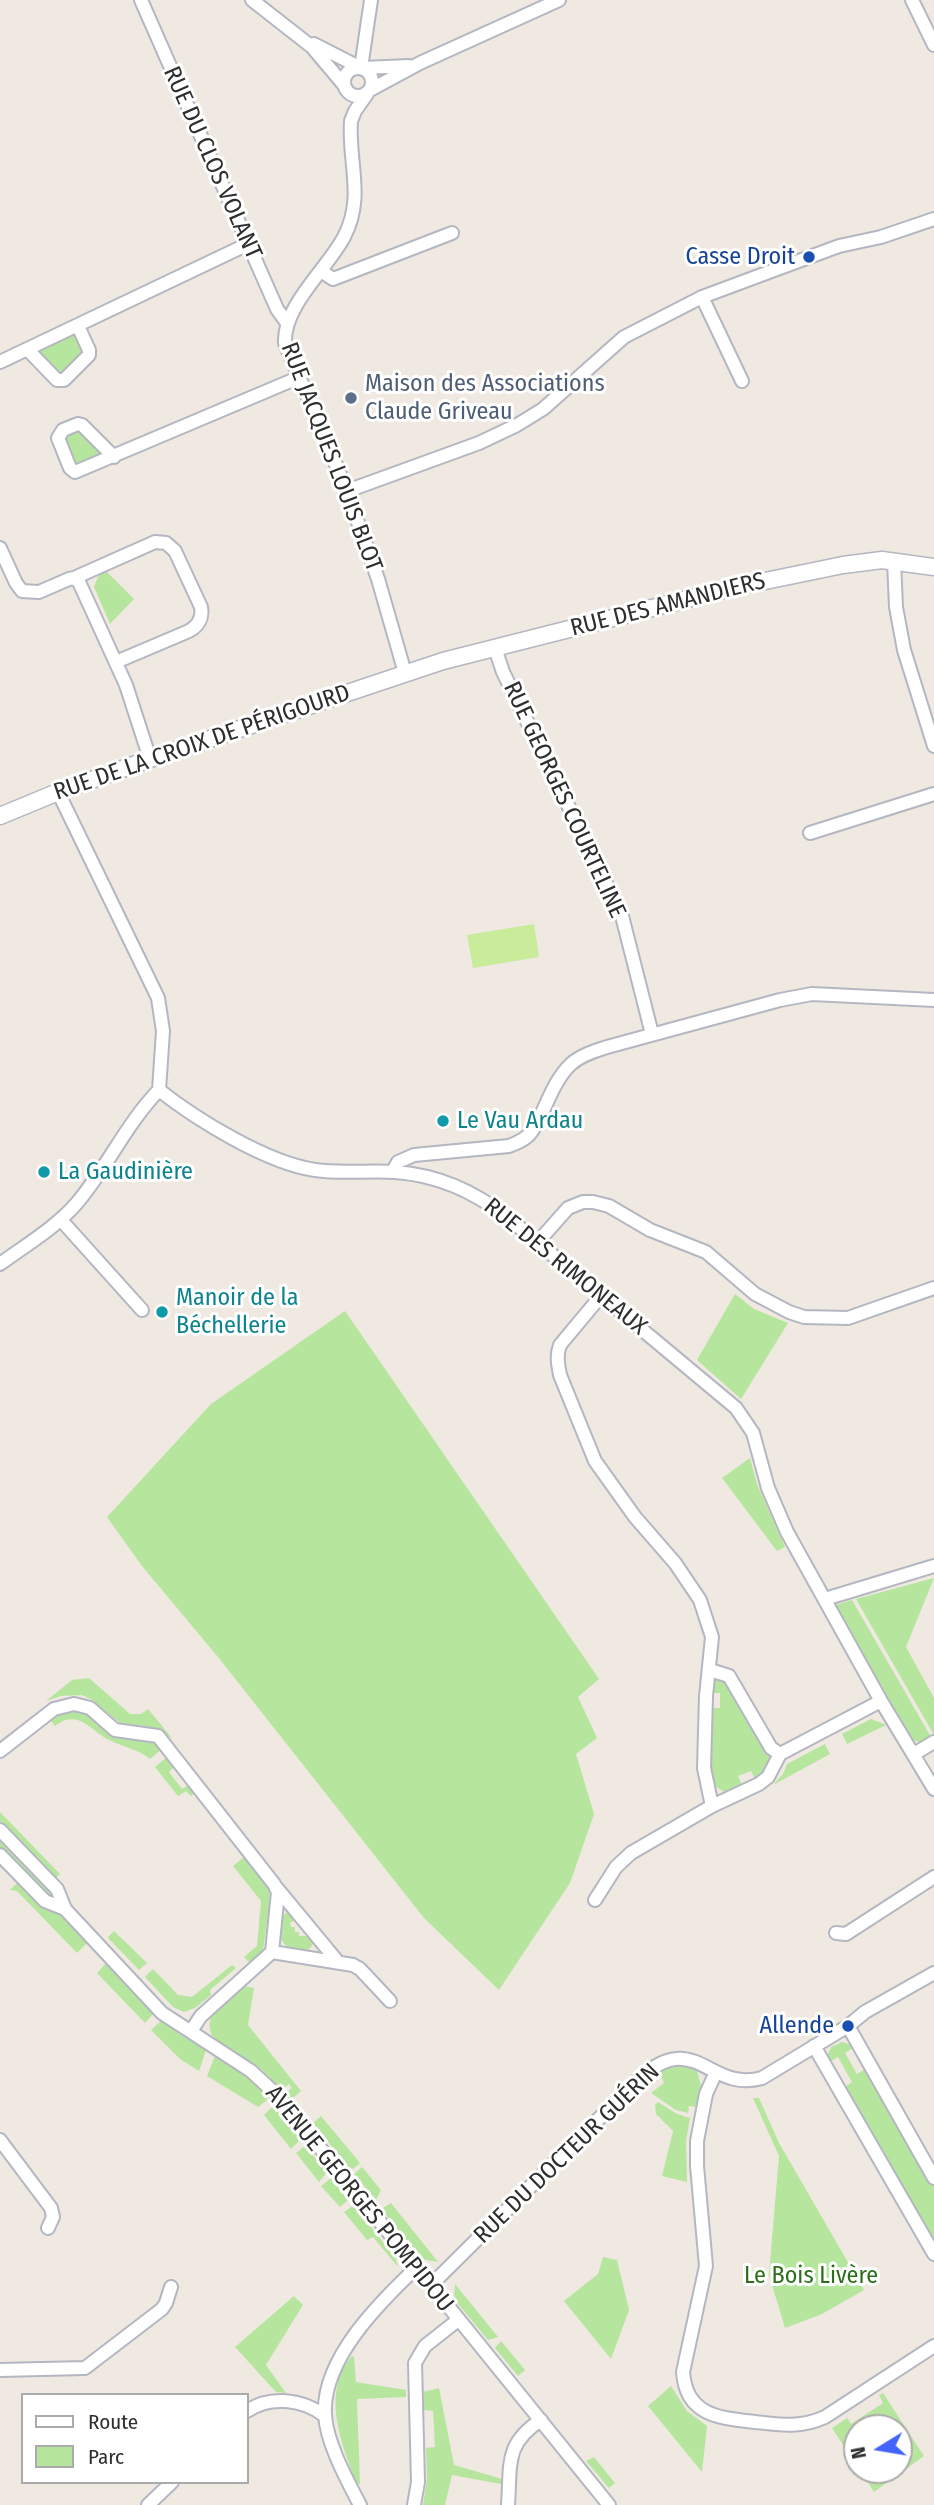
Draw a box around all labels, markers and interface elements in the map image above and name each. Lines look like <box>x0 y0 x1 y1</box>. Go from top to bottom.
street label: RUE DU CLOS VOLANT <box>157 62 267 264</box>
place label: Casse Droit <box>686 243 795 271</box>
marker: Casse Droit <box>801 249 817 265</box>
street label: RUE JACQUES LOUIS BLOT <box>274 338 388 576</box>
place label: Maison des Associations Claude Griveau <box>365 370 605 426</box>
marker: Maison des Associations Claude Griveau <box>343 390 359 406</box>
street label: RUE DES AMANDIERS <box>568 567 768 643</box>
street label: RUE GEORGES COURTELINE <box>497 677 631 923</box>
street label: RUE DE LA CROIX DE PÉRIGOURD <box>50 679 354 807</box>
place label: Le Vau Ardau <box>457 1107 583 1135</box>
marker: Le Vau Ardau <box>435 1113 451 1129</box>
place label: La Gaudinière <box>58 1158 193 1186</box>
marker: La Gaudinière <box>36 1164 52 1180</box>
street label: RUE DES RIMONEAUX <box>478 1192 652 1342</box>
place label: Manoir de la Béchellerie <box>176 1284 298 1340</box>
marker: Manoir de la Béchellerie <box>154 1304 170 1320</box>
place label: Allende <box>760 2012 834 2040</box>
marker: Allende <box>840 2018 856 2034</box>
street label: RUE DU DOCTEUR GUÉRIN <box>468 2058 666 2250</box>
street label: AVENUE GEORGES POMPIDOU <box>259 2080 459 2318</box>
park label: Le Bois Livère <box>744 2262 878 2290</box>
legend <box>21 2393 248 2484</box>
text: Route <box>88 2409 138 2435</box>
north arrow <box>843 2414 913 2484</box>
text: Parc <box>88 2444 124 2470</box>
text: N <box>846 2445 871 2461</box>

